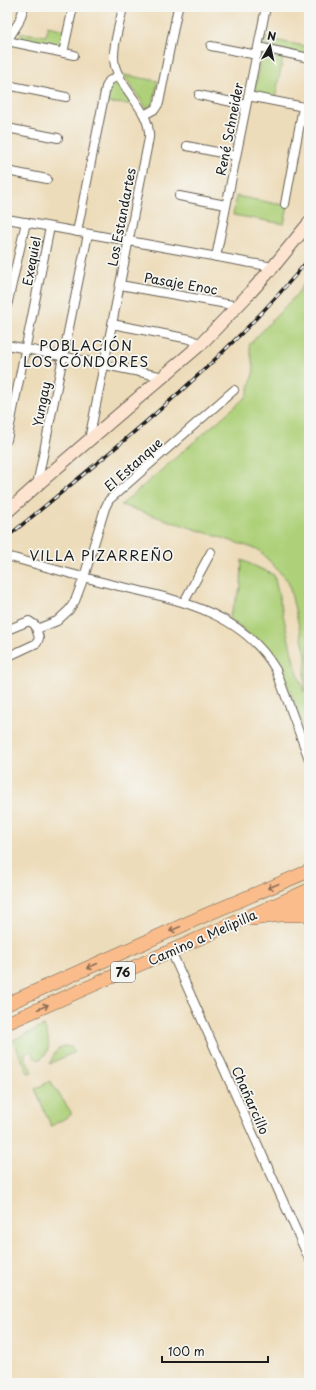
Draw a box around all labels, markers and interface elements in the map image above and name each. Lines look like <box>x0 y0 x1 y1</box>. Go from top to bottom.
north arrow <box>250 26 290 66</box>
text: N <box>266 27 278 45</box>
street label: René Schneider <box>211 81 247 177</box>
street label: Los Estandartes <box>102 166 140 268</box>
street label: Exequiel <box>17 235 45 287</box>
street label: Pasaje Enoc <box>143 267 220 299</box>
district label: POBLACIÓN LOS CÓNDORES <box>23 335 149 372</box>
street label: Yungay <box>27 380 55 428</box>
street label: El Estanque <box>100 433 166 495</box>
district label: VILLA PIZARREÑO <box>30 545 174 566</box>
one-way arrow <box>268 883 280 890</box>
street label: Camino a Melipilla <box>145 904 260 970</box>
one-way arrow <box>169 926 181 933</box>
road number: 76 <box>111 962 135 982</box>
one-way arrow <box>87 963 99 970</box>
one-way arrow <box>36 1003 48 1011</box>
street label: Chañarcillo <box>227 1063 275 1137</box>
scale bar <box>162 1338 268 1364</box>
text: 100 m <box>168 1342 205 1360</box>

